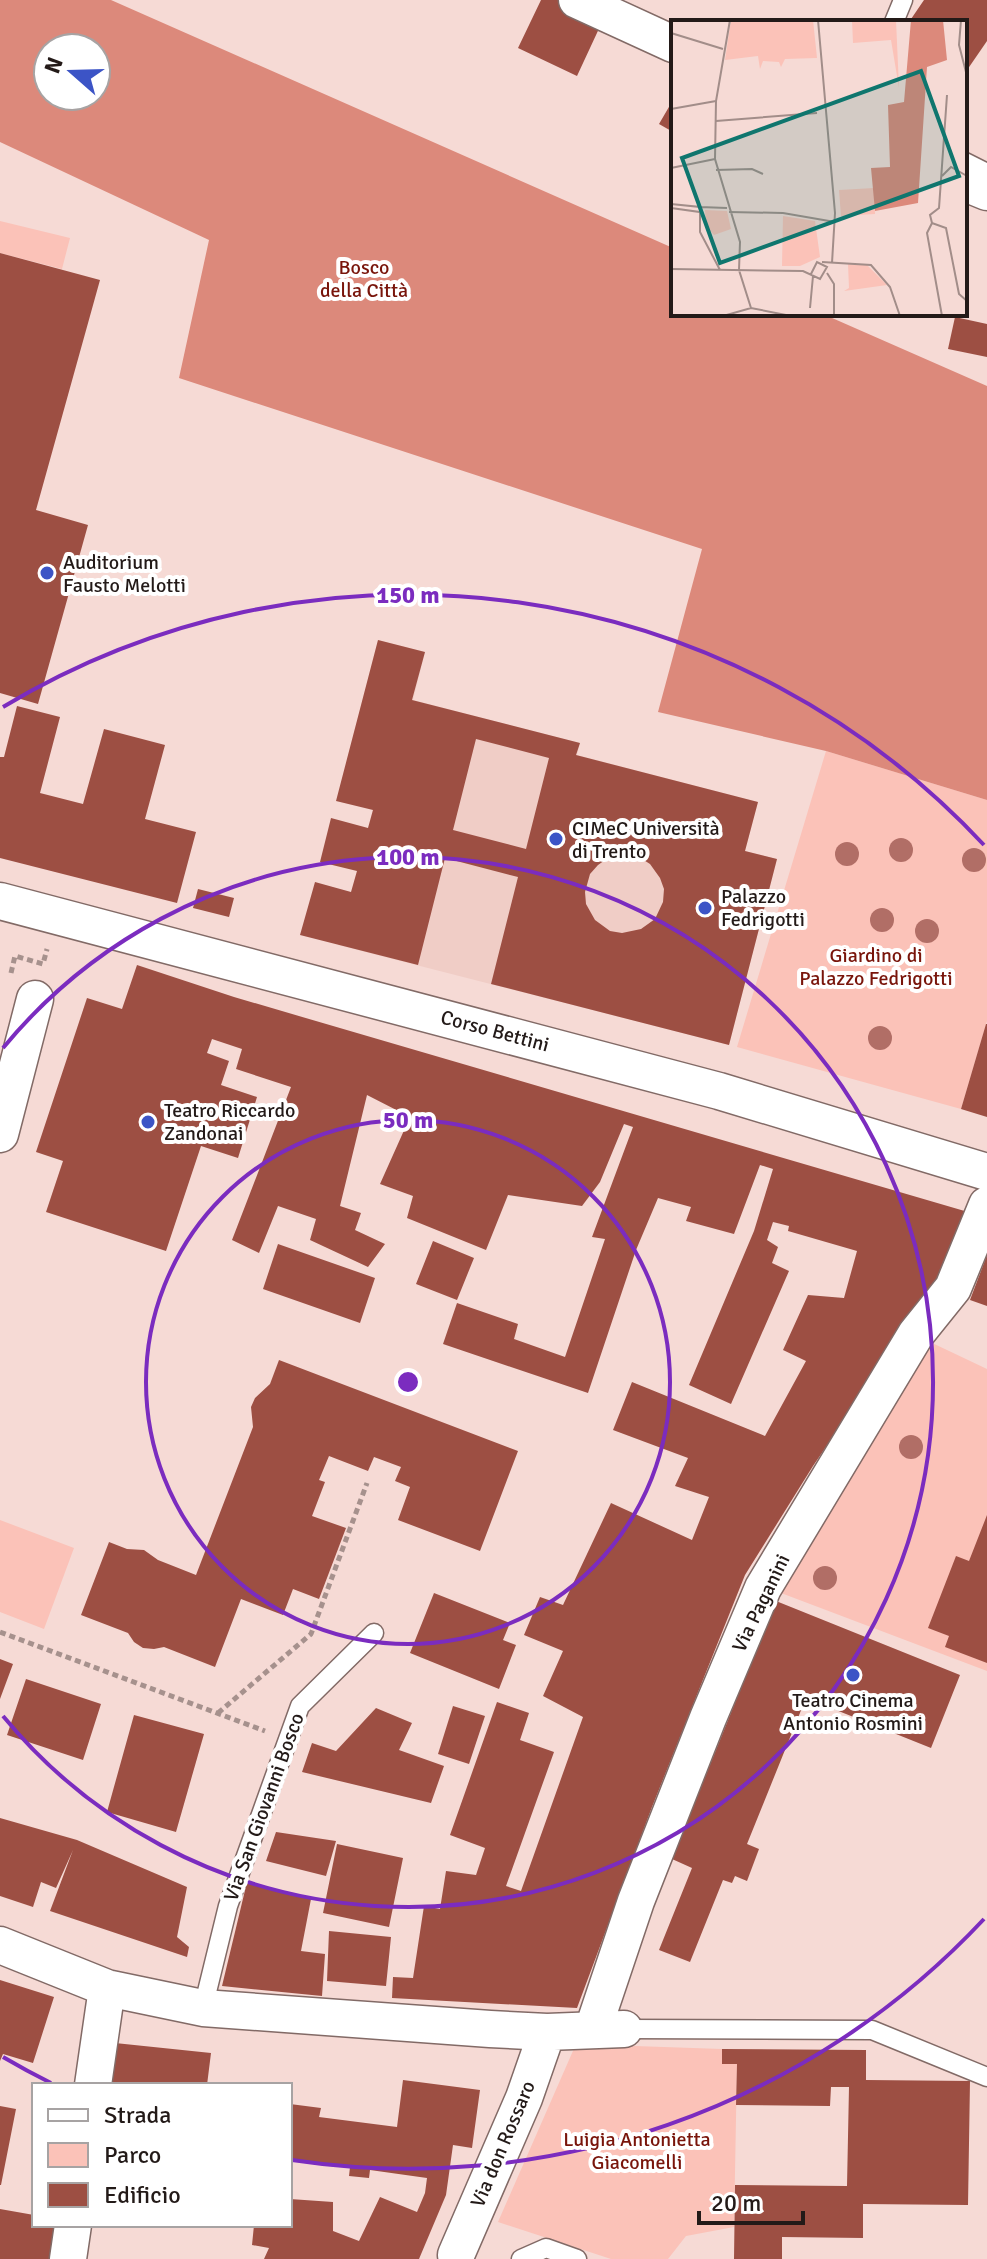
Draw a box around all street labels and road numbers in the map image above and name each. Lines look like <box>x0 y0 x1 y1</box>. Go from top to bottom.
street label: Corso Bettini <box>438 1005 552 1057</box>
street label: Via Paganini <box>727 1550 795 1656</box>
street label: Via San Giovanni Bosco <box>218 1710 310 1904</box>
street label: Via don Rossaro <box>465 2077 541 2211</box>

